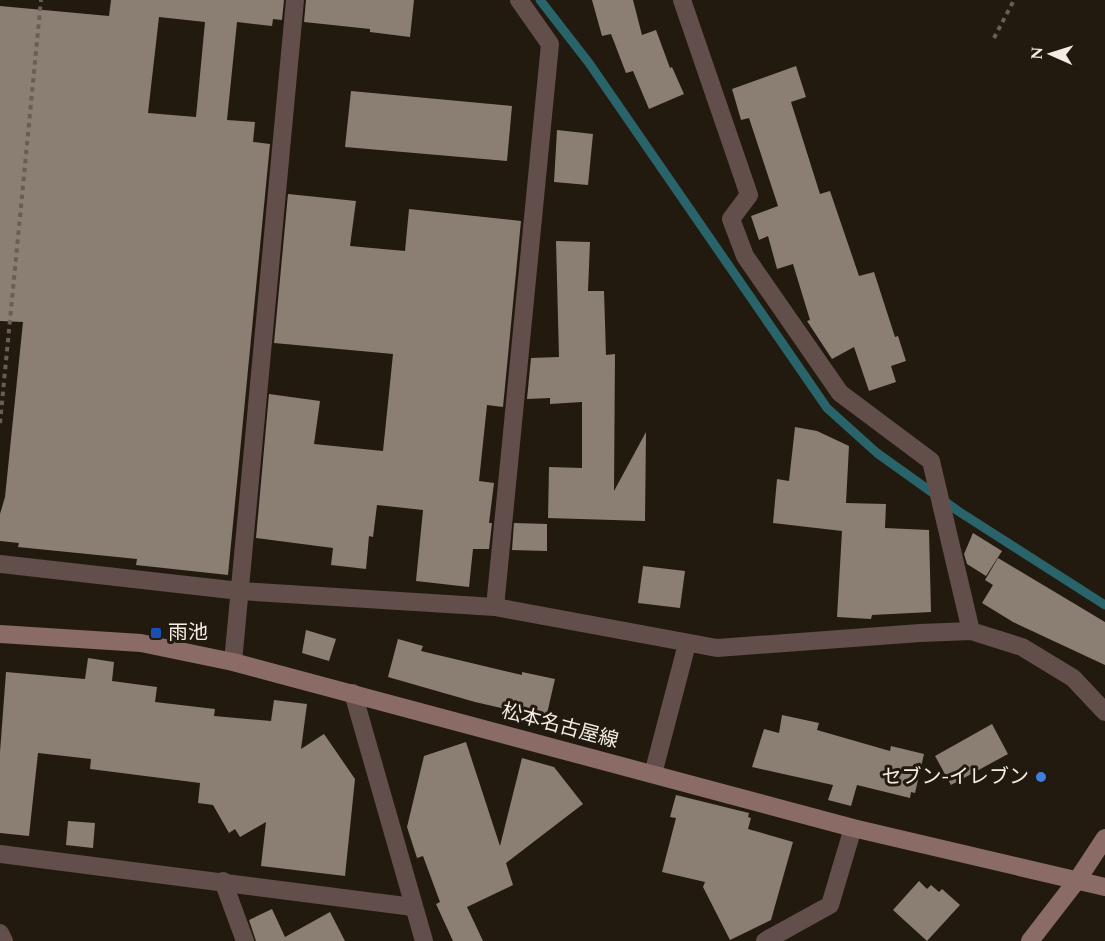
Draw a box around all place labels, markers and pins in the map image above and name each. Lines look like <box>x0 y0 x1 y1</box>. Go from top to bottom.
place label: 雨池 <box>168 618 208 648</box>
marker: 雨池 <box>149 626 163 640</box>
place label: セブン-イレブン <box>882 762 1029 792</box>
marker: セブン-イレブン <box>1034 770 1048 784</box>

